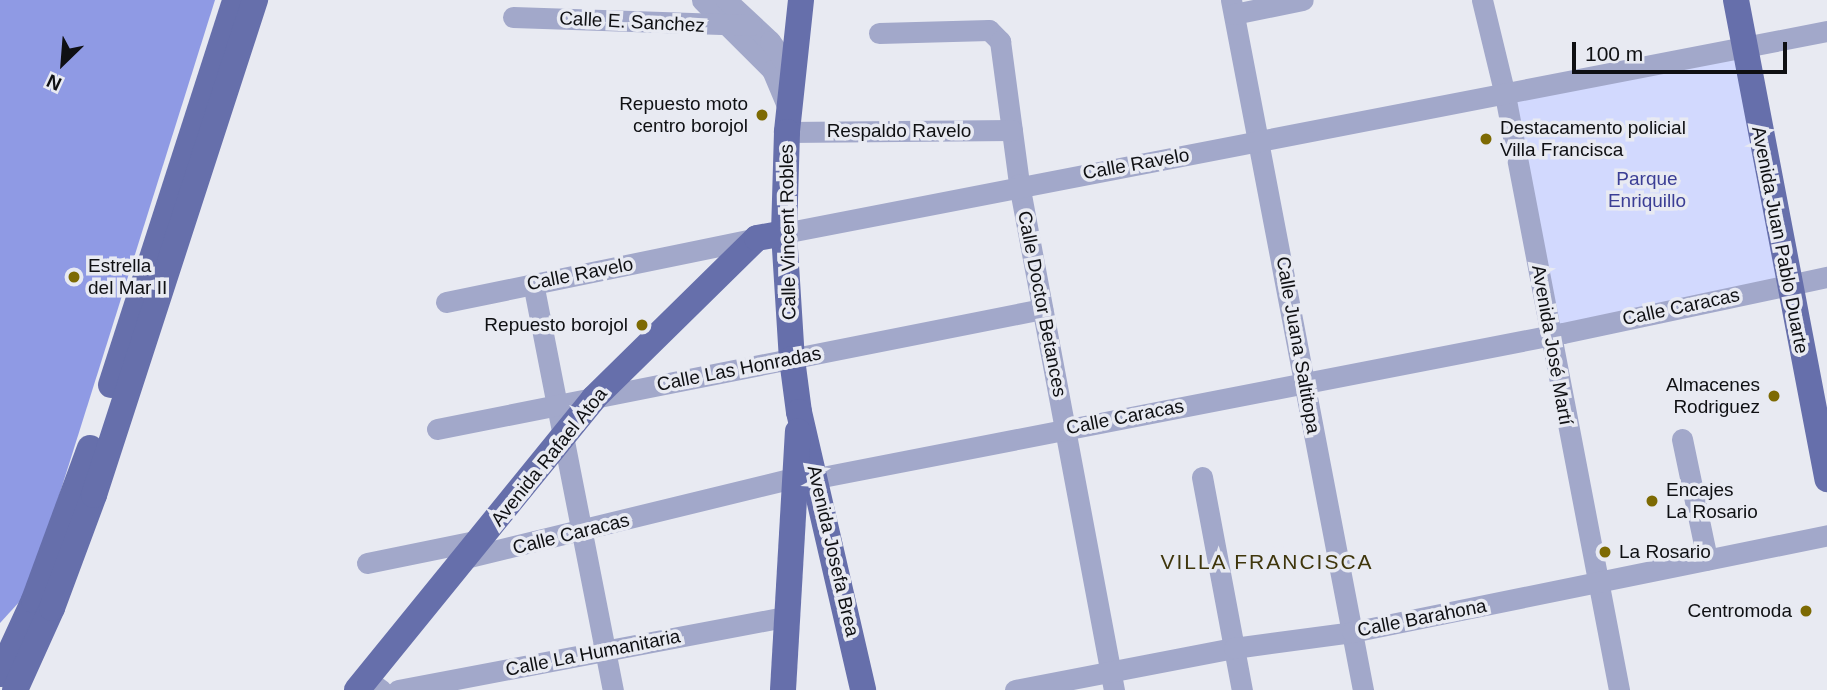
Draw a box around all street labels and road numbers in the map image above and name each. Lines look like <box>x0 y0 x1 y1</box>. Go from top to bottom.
street label: Calle E. Sanchez <box>559 7 705 37</box>
street label: Respaldo Ravelo <box>827 120 971 142</box>
street label: Avenida Juan Pablo Duarte <box>1747 124 1813 356</box>
street label: Calle Ravelo <box>1081 143 1191 185</box>
street label: Calle Vincent Robles <box>775 144 801 320</box>
street label: Calle Doctor Betances <box>1013 209 1071 399</box>
street label: Calle Ravelo <box>525 253 635 295</box>
street label: Calle Juana Saltitopa <box>1271 255 1325 435</box>
street label: Avenida José Martí <box>1527 263 1577 427</box>
street label: Calle Caracas <box>1620 283 1742 331</box>
street label: Calle Las Honradas <box>655 342 823 396</box>
street label: Avenida Rafael Atoa <box>486 383 612 531</box>
street label: Calle Caracas <box>1064 394 1186 440</box>
street label: Avenida Josefa Brea <box>802 463 864 639</box>
street label: Calle Caracas <box>510 509 632 559</box>
street label: Calle Barahona <box>1356 594 1488 642</box>
street label: Calle La Humanitaria <box>504 625 682 681</box>

